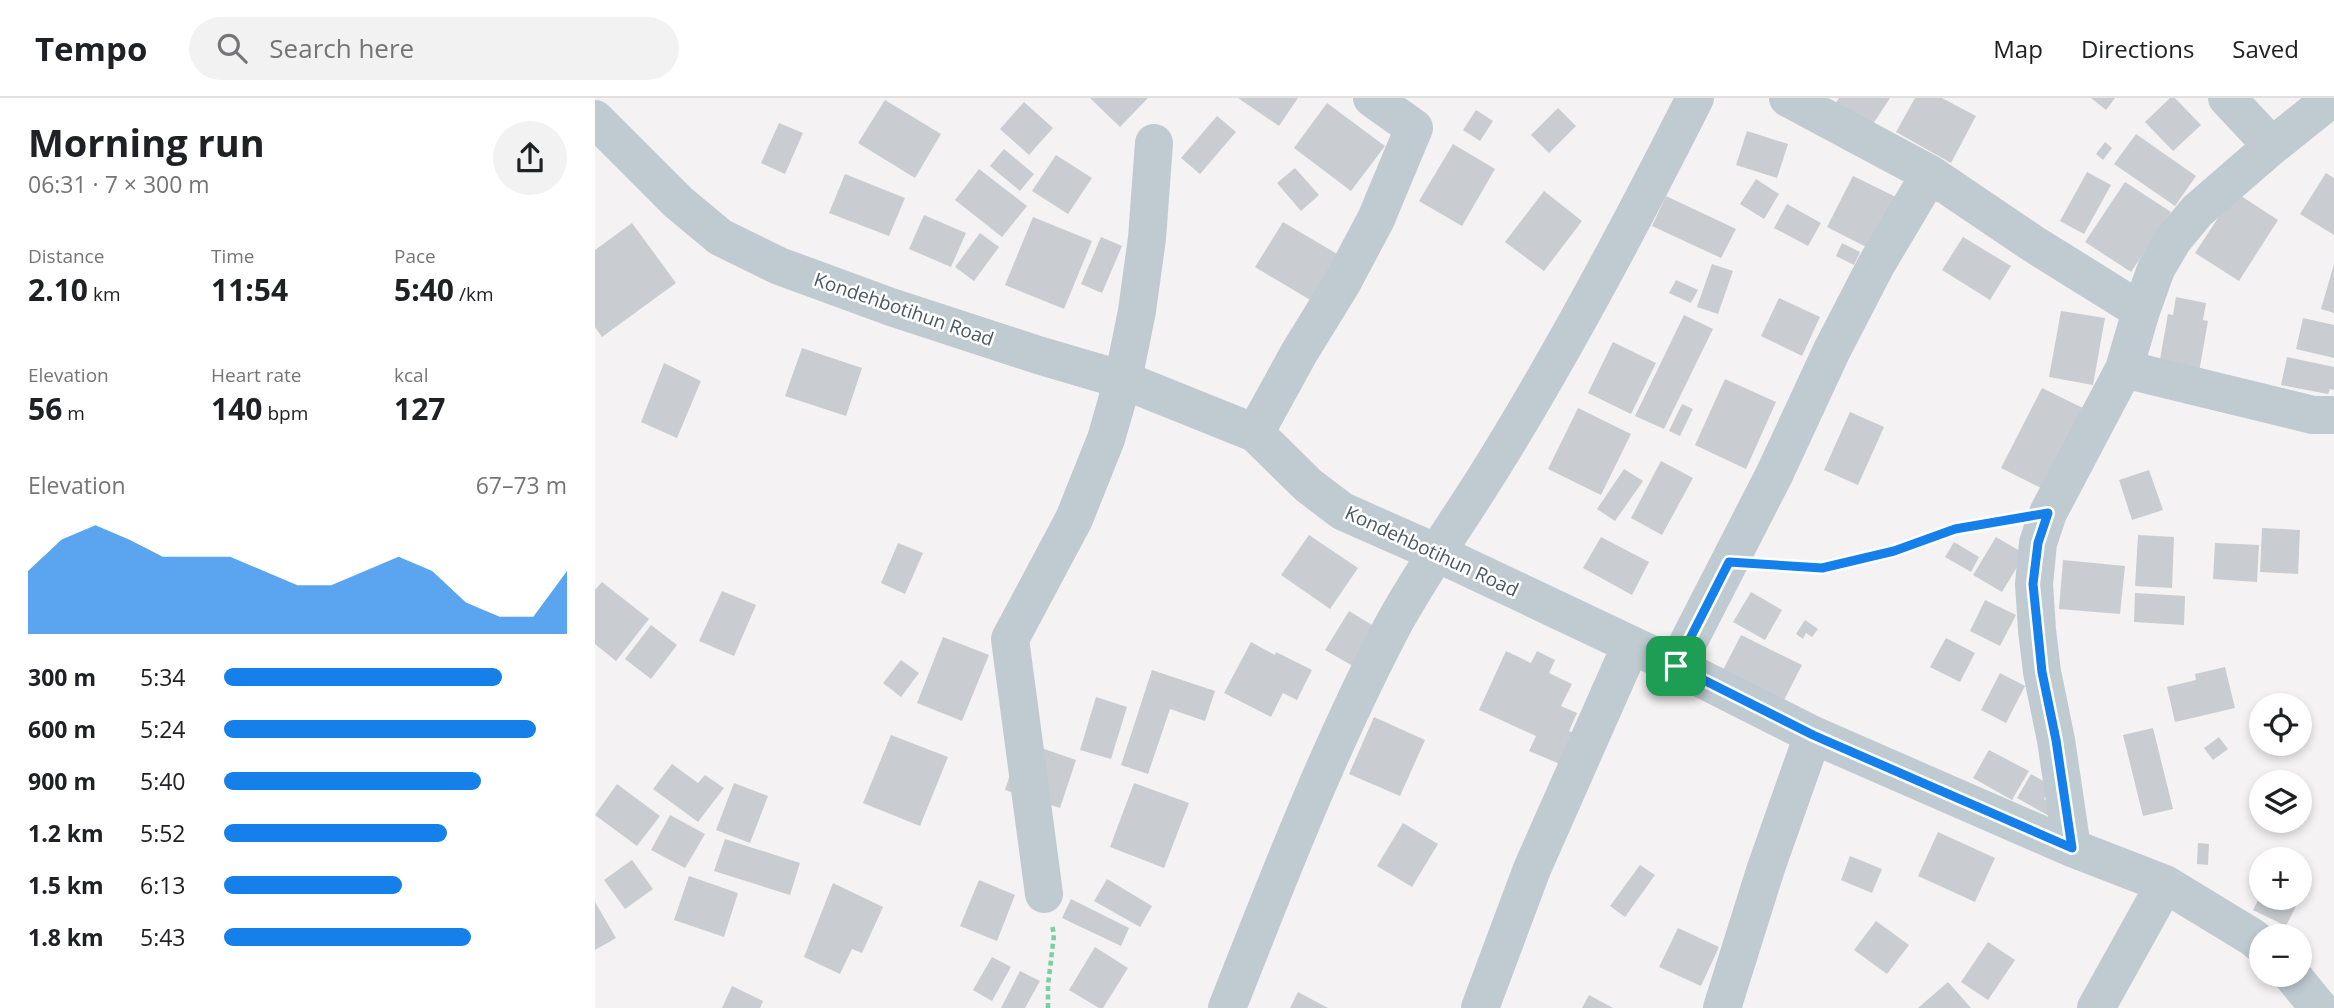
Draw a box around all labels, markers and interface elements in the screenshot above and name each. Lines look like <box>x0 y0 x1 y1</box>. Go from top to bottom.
search box <box>189 17 679 80</box>
text: Tempo <box>35 26 147 71</box>
icon: search <box>213 29 251 67</box>
text: Search here <box>269 30 414 66</box>
text: Map <box>1993 32 2043 65</box>
text: Directions <box>2081 32 2194 65</box>
text: Saved <box>2232 32 2299 65</box>
text: Morning run <box>28 116 265 168</box>
button: share <box>493 121 567 195</box>
text: 06:31 · 7 × 300 m <box>28 168 210 200</box>
text: Distance <box>28 243 104 269</box>
text: Time <box>211 243 255 269</box>
text: Pace <box>394 243 436 269</box>
street label: Kondehbotihun Road <box>811 266 997 352</box>
text: 2.10 <box>28 269 88 310</box>
text: 11:54 <box>211 269 288 310</box>
text: 5:40 <box>394 269 454 310</box>
text: km <box>88 281 121 307</box>
text: /km <box>454 281 494 307</box>
text: Elevation <box>28 362 109 388</box>
text: Heart rate <box>211 362 301 388</box>
text: kcal <box>394 362 428 388</box>
text: 56 <box>28 388 62 429</box>
text: 140 <box>211 388 262 429</box>
text: 127 <box>394 388 445 429</box>
text: m <box>62 400 85 426</box>
text: bpm <box>262 400 308 426</box>
text: Elevation <box>28 469 126 501</box>
text: 67–73 m <box>476 469 567 501</box>
street label: Kondehbotihun Road <box>1341 499 1523 603</box>
pin <box>1646 636 1706 696</box>
icon: arrive <box>1657 647 1695 685</box>
text: 300 m <box>28 661 96 693</box>
text: 5:34 <box>140 661 186 693</box>
map controls <box>2249 693 2312 987</box>
button: locate <box>2249 693 2312 756</box>
text: 600 m <box>28 713 96 745</box>
text: 5:24 <box>140 713 186 745</box>
text: 900 m <box>28 765 96 797</box>
text: 5:40 <box>140 765 186 797</box>
button: layers <box>2249 770 2312 833</box>
text: 1.2 km <box>28 817 104 849</box>
text: 5:52 <box>140 817 186 849</box>
button: + <box>2249 847 2312 910</box>
text: 1.5 km <box>28 869 104 901</box>
text: 6:13 <box>140 869 186 901</box>
text: 1.8 km <box>28 921 104 953</box>
text: 5:43 <box>140 921 186 953</box>
button: − <box>2249 924 2312 987</box>

